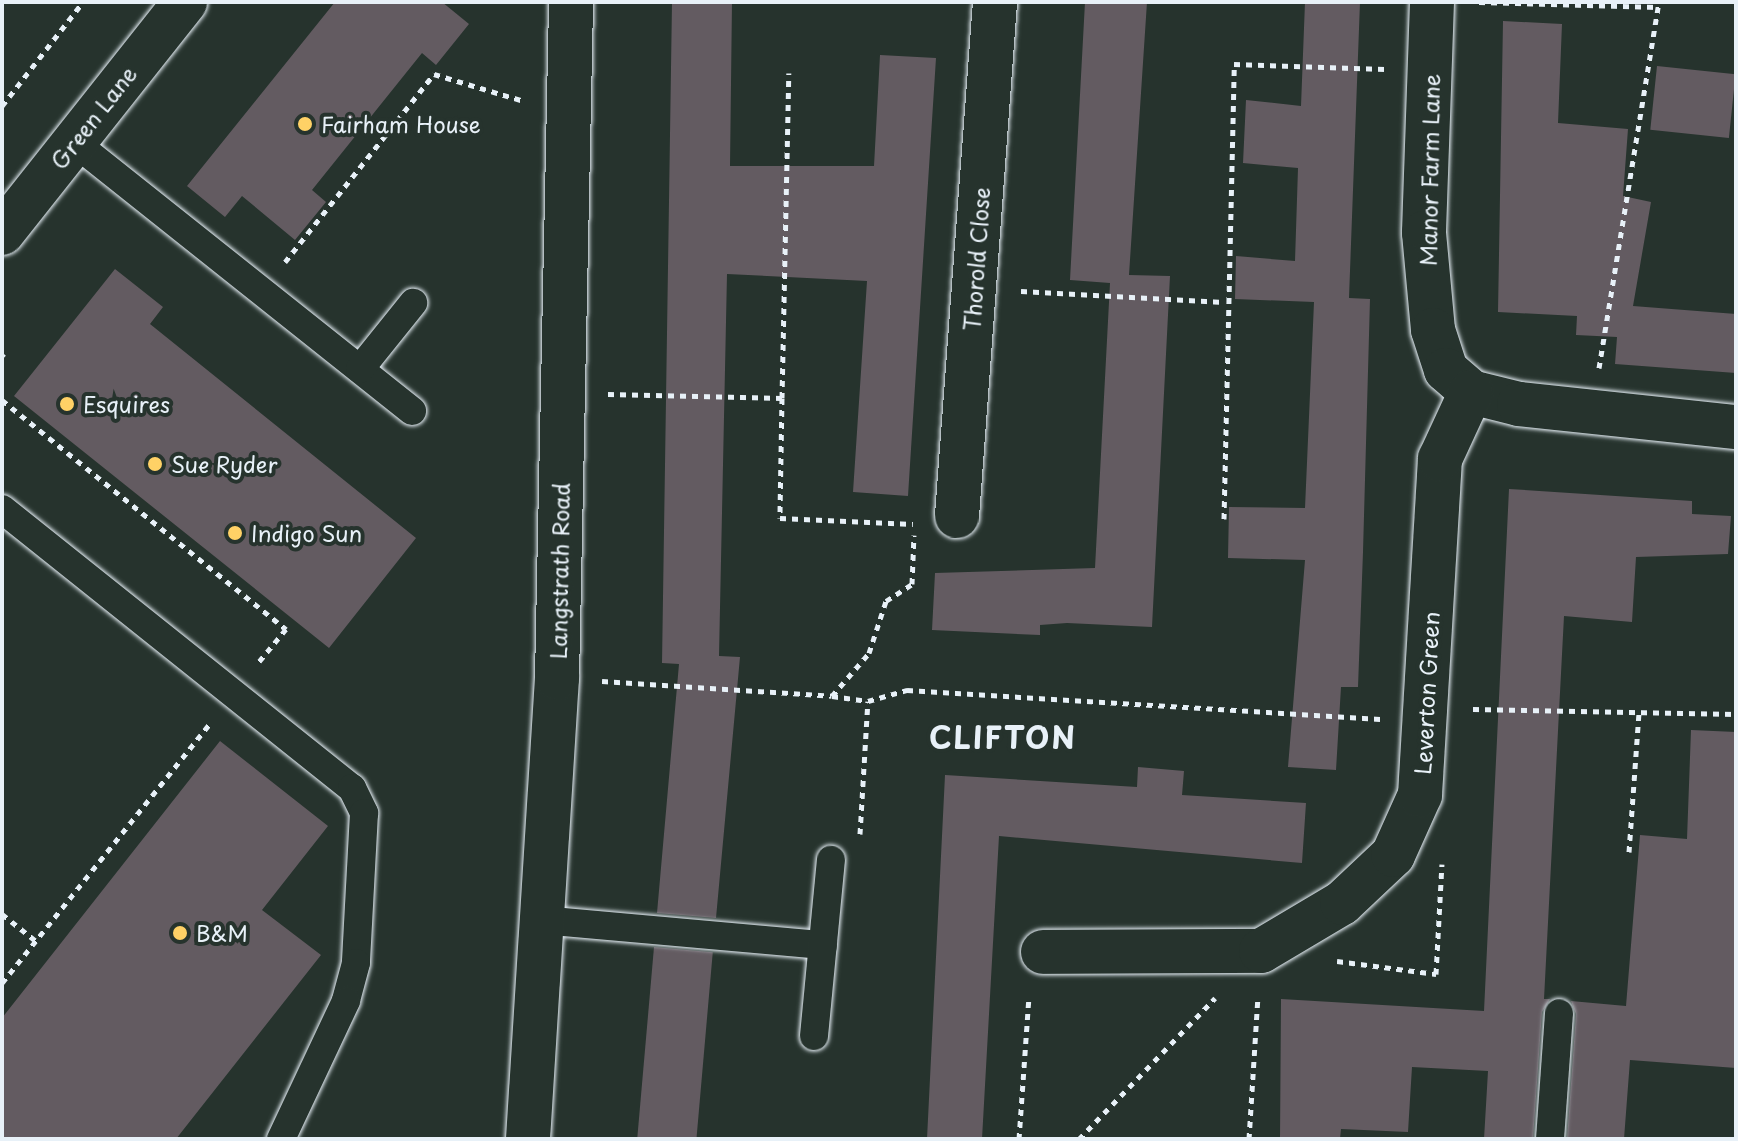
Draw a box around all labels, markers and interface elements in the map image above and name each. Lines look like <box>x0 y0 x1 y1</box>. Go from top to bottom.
street label: Green Lane <box>44 59 142 175</box>
street label: Manor Farm Lane <box>1414 74 1444 266</box>
place label: Fairham House <box>321 111 481 137</box>
marker: Fairham House <box>296 115 314 133</box>
street label: Thorold Close <box>958 186 994 332</box>
place label: Esquires <box>83 391 170 417</box>
marker: Esquires <box>58 395 76 413</box>
place label: Sue Ryder <box>171 451 279 477</box>
marker: Sue Ryder <box>146 455 164 473</box>
street label: Langstrath Road <box>544 483 574 659</box>
place label: Indigo Sun <box>251 520 362 546</box>
marker: Indigo Sun <box>226 524 244 542</box>
street label: Leverton Green <box>1408 609 1444 777</box>
district label: CLIFTON <box>929 719 1077 755</box>
place label: B&M <box>196 920 248 946</box>
marker: B&M <box>171 924 189 942</box>

